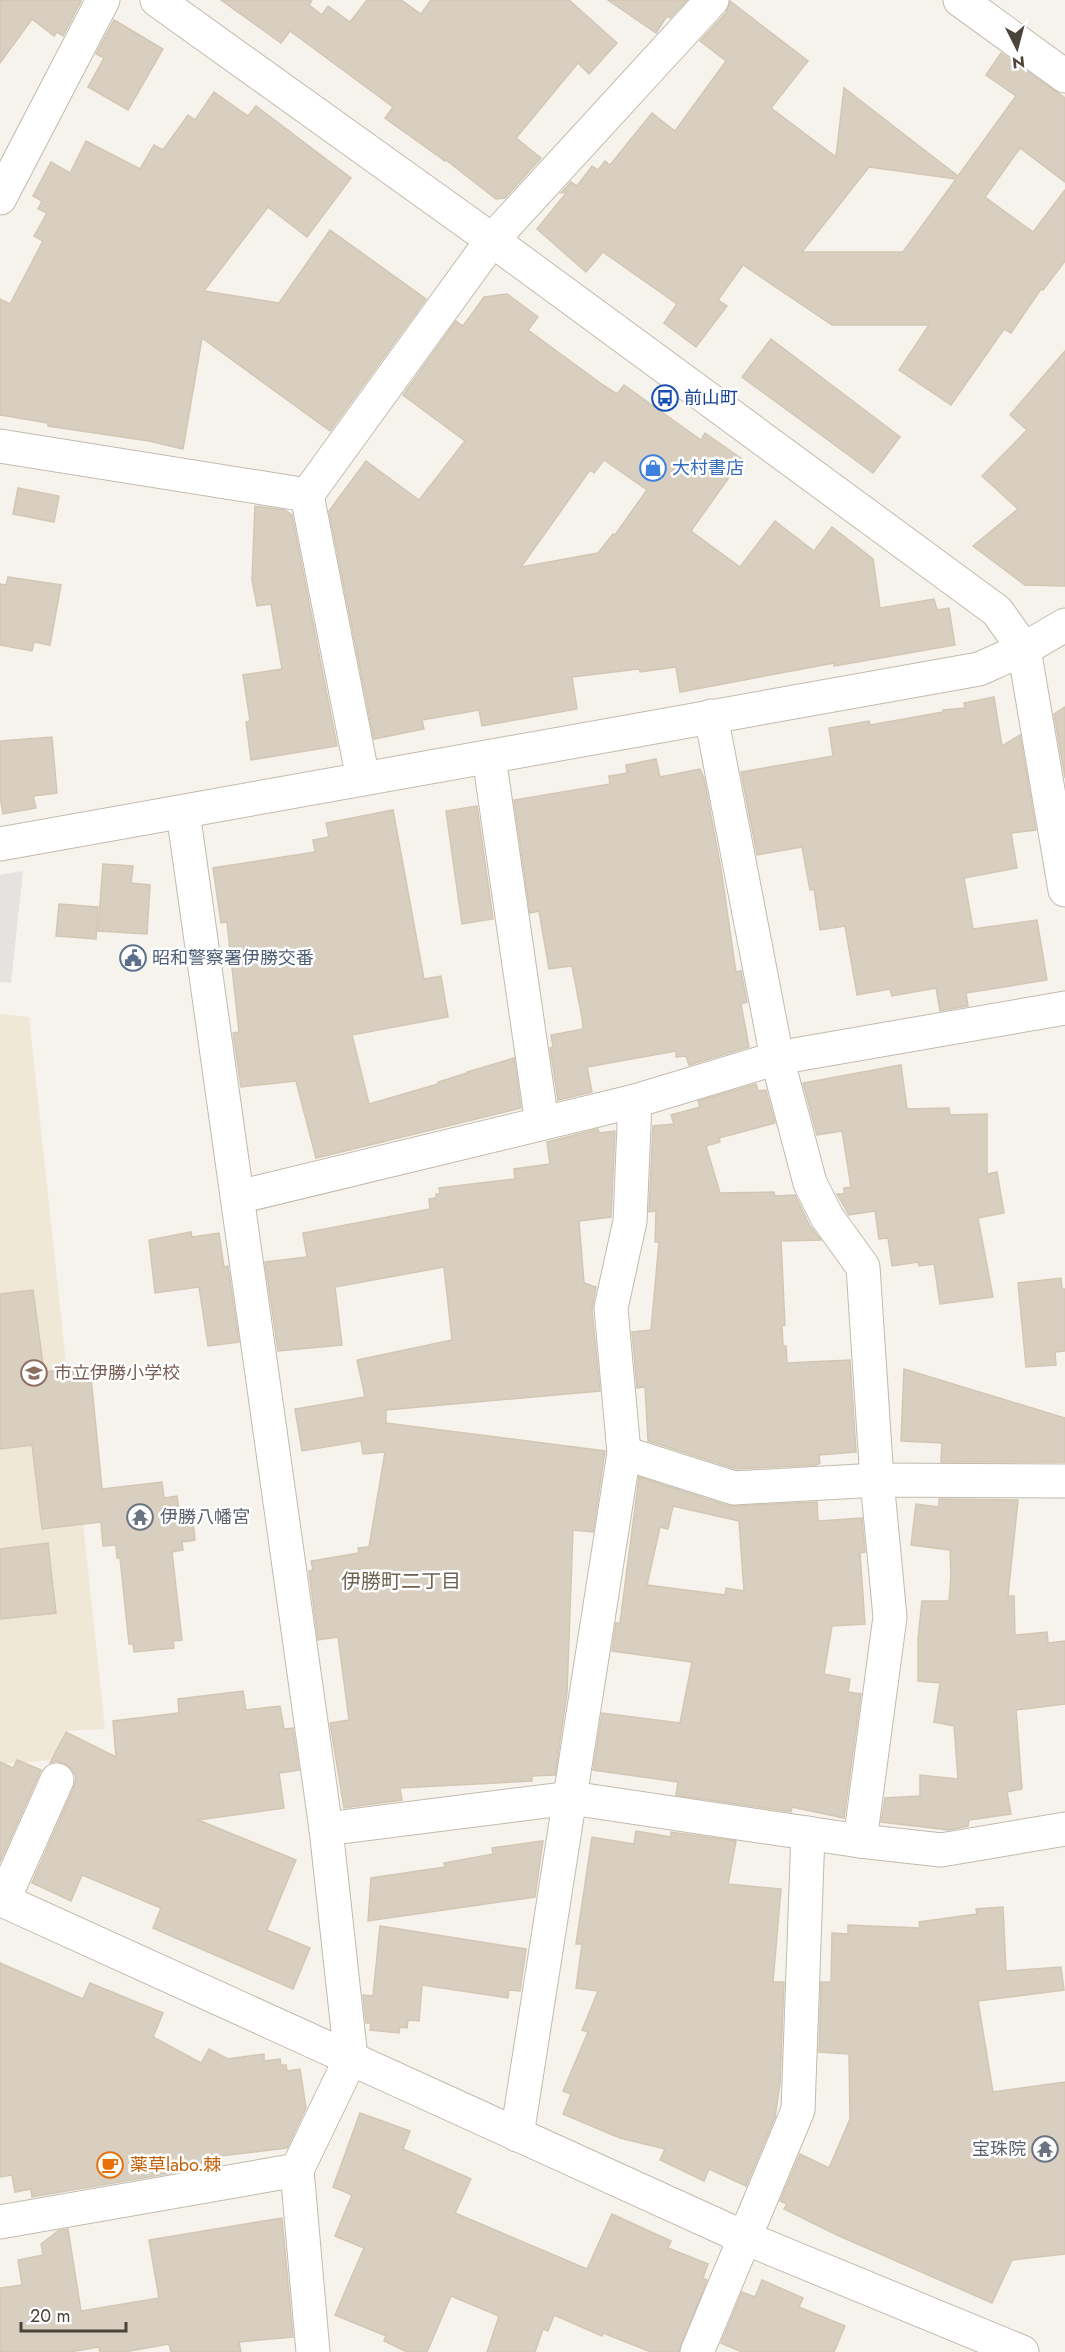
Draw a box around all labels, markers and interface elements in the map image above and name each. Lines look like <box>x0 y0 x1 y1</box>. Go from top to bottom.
north arrow <box>987 18 1047 78</box>
text: N <box>1011 50 1026 75</box>
bus stop icon: 前山町 <box>650 383 680 413</box>
place label: 前山町 <box>684 385 738 411</box>
shop icon: 大村書店 <box>638 453 668 483</box>
place label: 大村書店 <box>672 455 744 481</box>
public building icon: 昭和警察署伊勝交番 <box>118 943 148 973</box>
place label: 昭和警察署伊勝交番 <box>152 945 314 971</box>
school or university icon: 市立伊勝小学校 <box>19 1358 49 1388</box>
place label: 市立伊勝小学校 <box>54 1360 180 1386</box>
temple icon: 伊勝八幡宮 <box>125 1502 155 1532</box>
place label: 伊勝八幡宮 <box>160 1504 250 1530</box>
district label: 伊勝町二丁目 <box>341 1567 461 1596</box>
temple icon: 宝珠院 <box>1030 2134 1060 2164</box>
place label: 宝珠院 <box>972 2136 1026 2162</box>
cafe icon: 薬草labo.棘 <box>95 2150 125 2180</box>
place label: 薬草labo.棘 <box>130 2152 221 2178</box>
scale bar <box>21 2295 126 2333</box>
text: 20 m <box>30 2303 70 2329</box>

